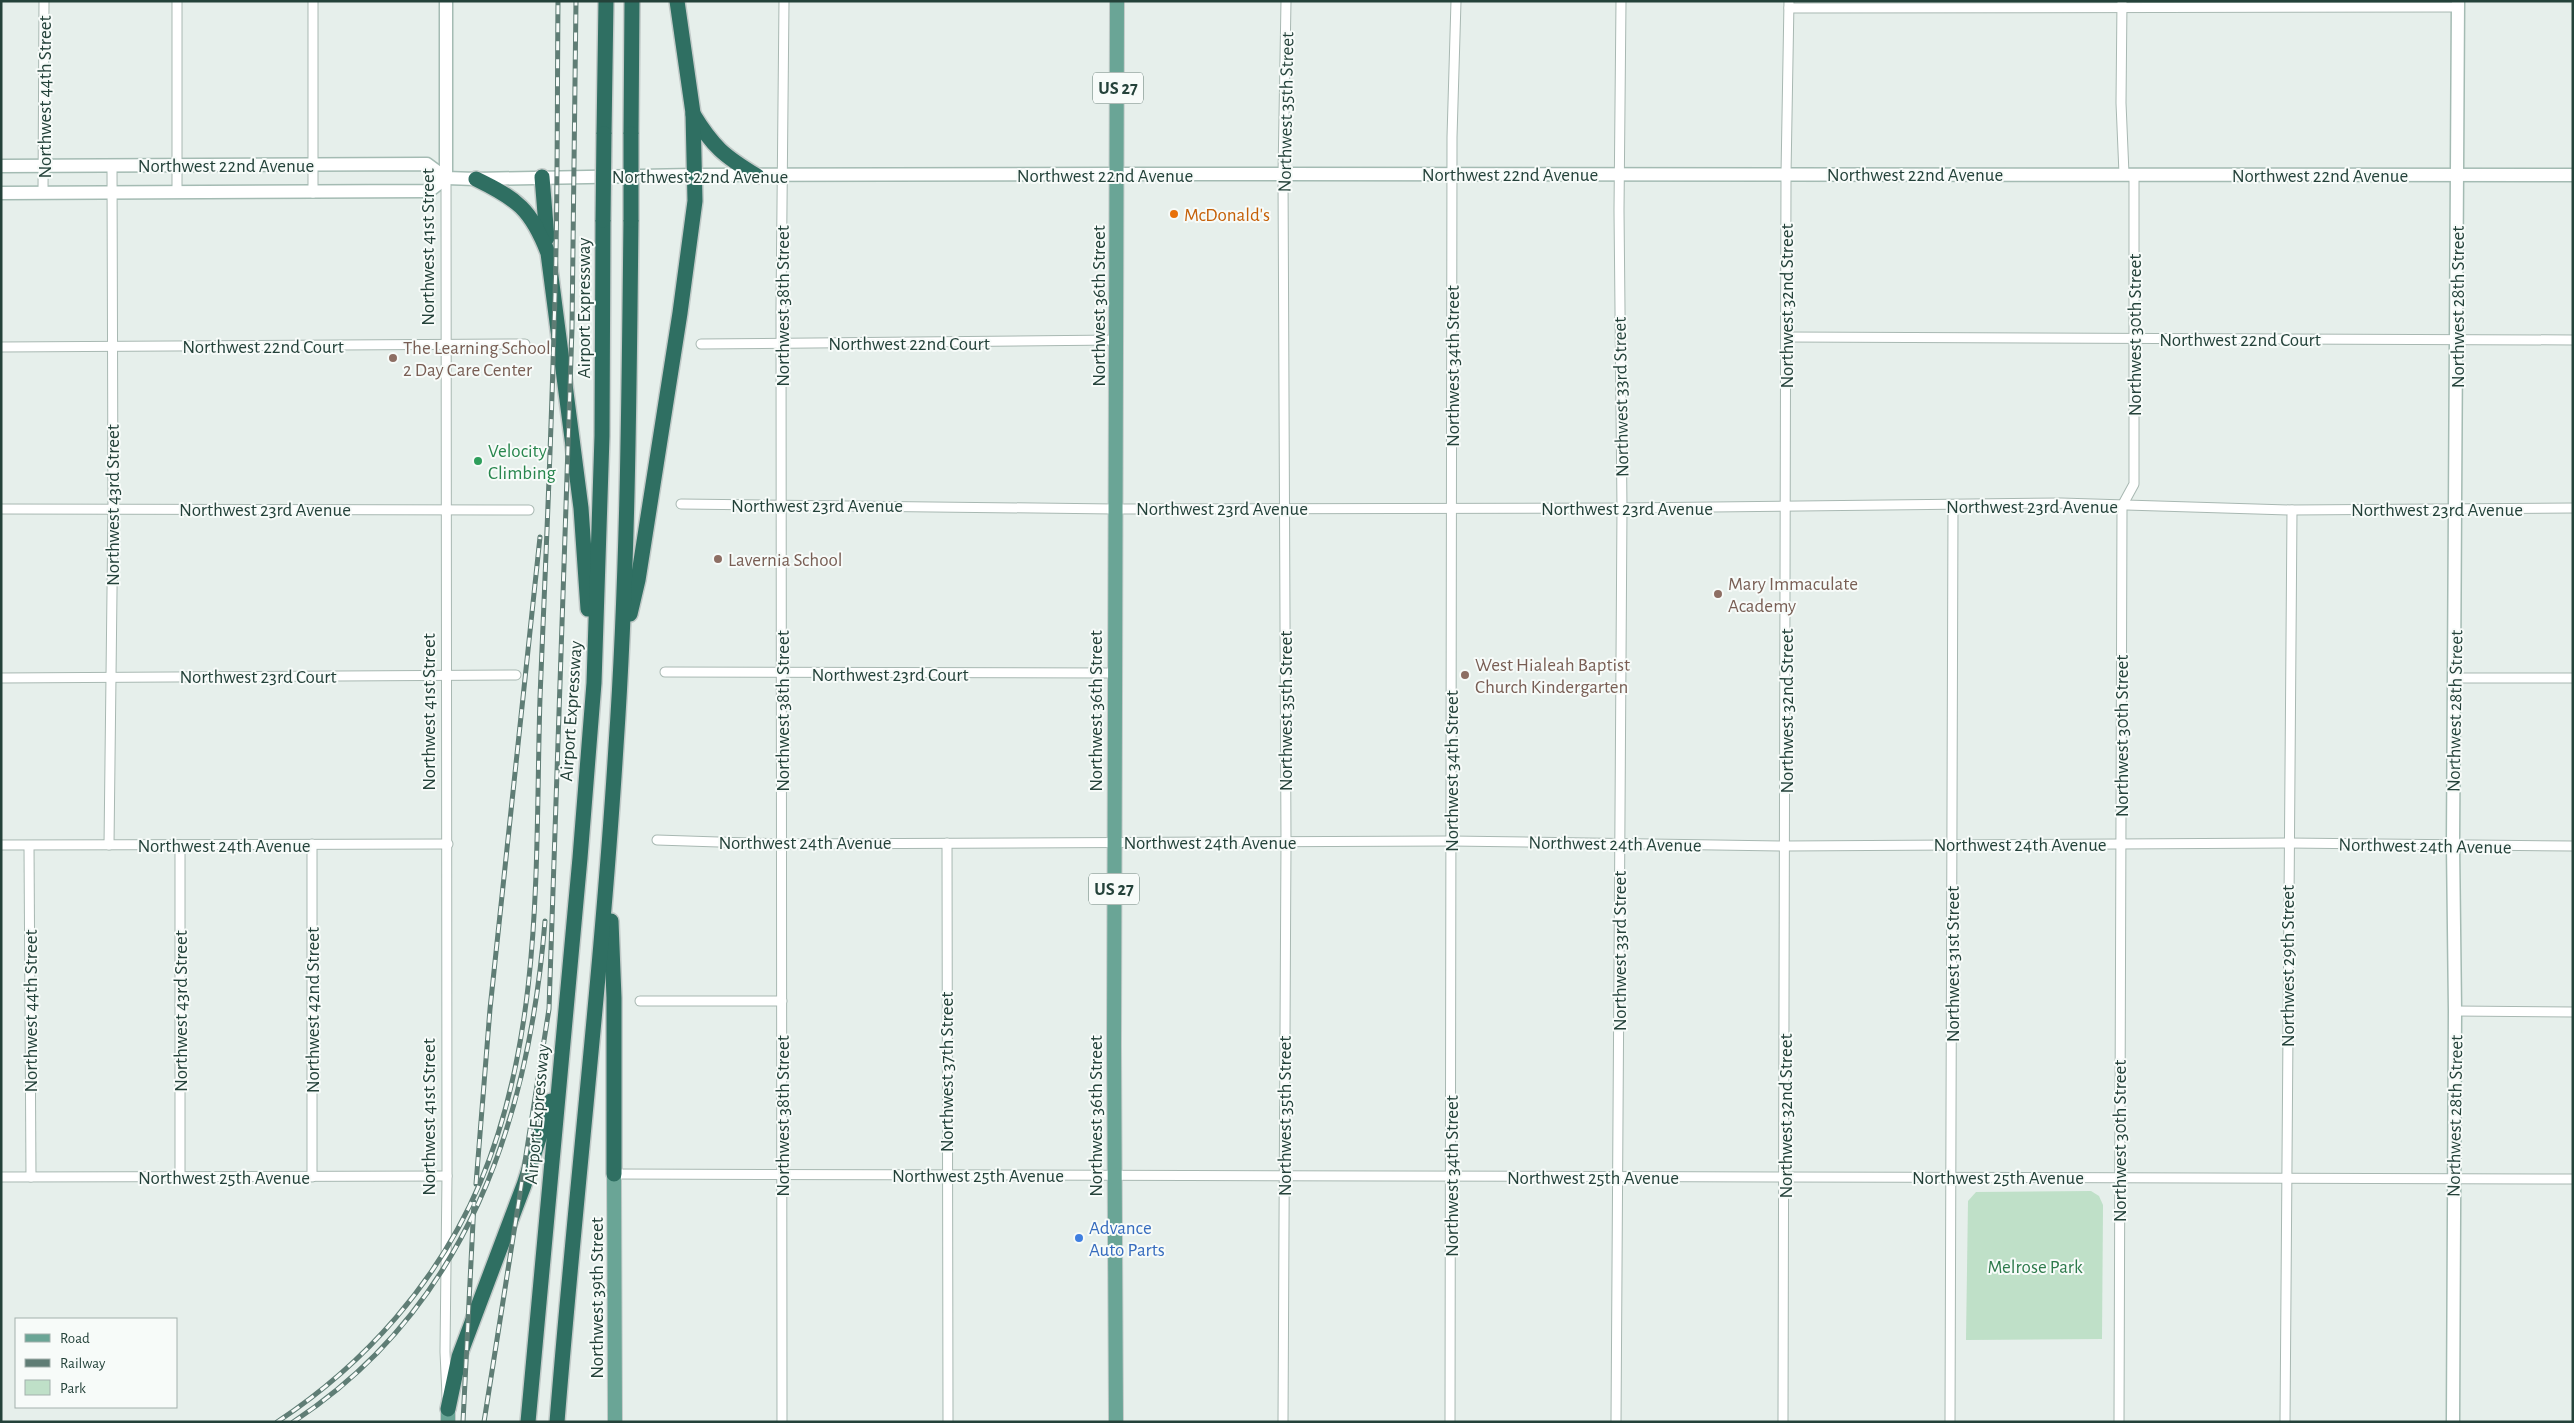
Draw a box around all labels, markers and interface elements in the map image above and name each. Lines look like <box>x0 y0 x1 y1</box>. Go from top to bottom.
street label: Northwest 44th Street <box>36 15 55 179</box>
street label: Northwest 35th Street <box>1276 32 1297 192</box>
road number: US 27 <box>1093 73 1143 104</box>
street label: Northwest 22nd Avenue <box>138 157 314 176</box>
street label: Northwest 22nd Avenue <box>1422 166 1598 185</box>
street label: Northwest 22nd Avenue <box>1827 166 2003 185</box>
street label: Northwest 22nd Avenue <box>1017 167 1193 186</box>
street label: Northwest 22nd Avenue <box>2232 167 2408 186</box>
street label: Northwest 41st Street <box>419 168 438 326</box>
street label: Northwest 22nd Avenue <box>612 168 788 187</box>
place label: McDonald's <box>1184 206 1270 225</box>
marker: McDonald's <box>1168 208 1180 220</box>
street label: Northwest 32nd Street <box>1778 224 1797 388</box>
street label: Northwest 38th Street <box>774 225 793 387</box>
street label: Northwest 36th Street <box>1090 225 1109 387</box>
street label: Northwest 28th Street <box>2449 226 2468 388</box>
street label: Airport Expressway <box>575 238 594 378</box>
street label: Northwest 30th Street <box>2126 254 2145 416</box>
street label: Northwest 34th Street <box>1444 285 1463 447</box>
street label: Northwest 33rd Street <box>1611 317 1632 477</box>
street label: Northwest 22nd Court <box>2159 331 2321 350</box>
street label: Northwest 22nd Court <box>828 335 990 354</box>
street label: Northwest 22nd Court <box>182 338 344 357</box>
place label: The Learning School 2 Day Care Center <box>403 339 551 380</box>
marker: The Learning School 2 Day Care Center <box>387 352 399 364</box>
street label: Northwest 43rd Street <box>104 424 123 586</box>
place label: Velocity Climbing <box>488 442 557 483</box>
marker: Velocity Climbing <box>472 455 484 467</box>
street label: Northwest 23rd Avenue <box>731 497 903 516</box>
street label: Northwest 23rd Avenue <box>1946 498 2118 517</box>
street label: Northwest 23rd Avenue <box>1136 500 1308 519</box>
street label: Northwest 23rd Avenue <box>1541 500 1713 519</box>
street label: Northwest 23rd Avenue <box>179 501 351 520</box>
street label: Northwest 23rd Avenue <box>2351 501 2523 520</box>
place label: Lavernia School <box>728 551 843 570</box>
marker: Lavernia School <box>712 553 724 565</box>
place label: Mary Immaculate Academy <box>1728 575 1858 616</box>
marker: Mary Immaculate Academy <box>1712 588 1724 600</box>
street label: Northwest 32nd Street <box>1778 629 1797 793</box>
street label: Northwest 38th Street <box>774 630 793 792</box>
street label: Northwest 36th Street <box>1087 630 1106 792</box>
street label: Northwest 28th Street <box>2445 630 2466 792</box>
street label: Northwest 35th Street <box>1277 631 1296 791</box>
street label: Northwest 41st Street <box>420 633 439 791</box>
street label: Airport Expressway <box>557 640 586 782</box>
street label: Northwest 30th Street <box>2113 655 2132 817</box>
place label: West Hialeah Baptist Church Kindergarten <box>1475 656 1630 697</box>
street label: Northwest 23rd Court <box>811 666 969 685</box>
street label: Northwest 23rd Court <box>179 668 337 687</box>
marker: West Hialeah Baptist Church Kindergarten <box>1459 669 1471 681</box>
street label: Northwest 34th Street <box>1443 690 1462 852</box>
street label: Northwest 24th Avenue <box>1528 833 1702 856</box>
street label: Northwest 24th Avenue <box>718 834 892 853</box>
street label: Northwest 24th Avenue <box>1123 834 1297 853</box>
street label: Northwest 24th Avenue <box>2338 835 2512 858</box>
street label: Northwest 24th Avenue <box>1933 836 2107 855</box>
street label: Northwest 24th Avenue <box>137 837 311 856</box>
street label: Northwest 33rd Street <box>1611 871 1630 1031</box>
road number: US 27 <box>1089 874 1139 904</box>
street label: Northwest 29th Street <box>2279 885 2298 1047</box>
street label: Northwest 31st Street <box>1944 886 1963 1042</box>
street label: Northwest 42nd Street <box>304 927 323 1093</box>
street label: Northwest 44th Street <box>22 929 41 1093</box>
street label: Northwest 43rd Street <box>172 930 191 1092</box>
street label: Northwest 37th Street <box>938 992 957 1152</box>
street label: Northwest 32nd Street <box>1777 1034 1796 1198</box>
street label: Northwest 38th Street <box>774 1035 793 1197</box>
street label: Northwest 36th Street <box>1087 1035 1106 1197</box>
street label: Northwest 28th Street <box>2445 1035 2466 1197</box>
street label: Northwest 35th Street <box>1276 1036 1295 1196</box>
street label: Northwest 41st Street <box>420 1038 439 1196</box>
street label: Airport Expressway <box>522 1043 553 1185</box>
street label: Northwest 30th Street <box>2111 1060 2130 1222</box>
street label: Northwest 34th Street <box>1443 1095 1462 1257</box>
street label: Northwest 25th Avenue <box>892 1167 1064 1186</box>
street label: Northwest 25th Avenue <box>138 1169 310 1188</box>
street label: Northwest 25th Avenue <box>1507 1169 1679 1188</box>
street label: Northwest 25th Avenue <box>1912 1169 2084 1188</box>
street label: Northwest 39th Street <box>588 1217 607 1379</box>
place label: Advance Auto Parts <box>1089 1219 1165 1260</box>
marker: Advance Auto Parts <box>1073 1232 1085 1244</box>
park label: Melrose Park <box>1987 1258 2083 1277</box>
legend <box>15 1318 178 1408</box>
text: Road <box>60 1331 90 1346</box>
text: Railway <box>60 1356 106 1371</box>
text: Park <box>60 1381 86 1396</box>

